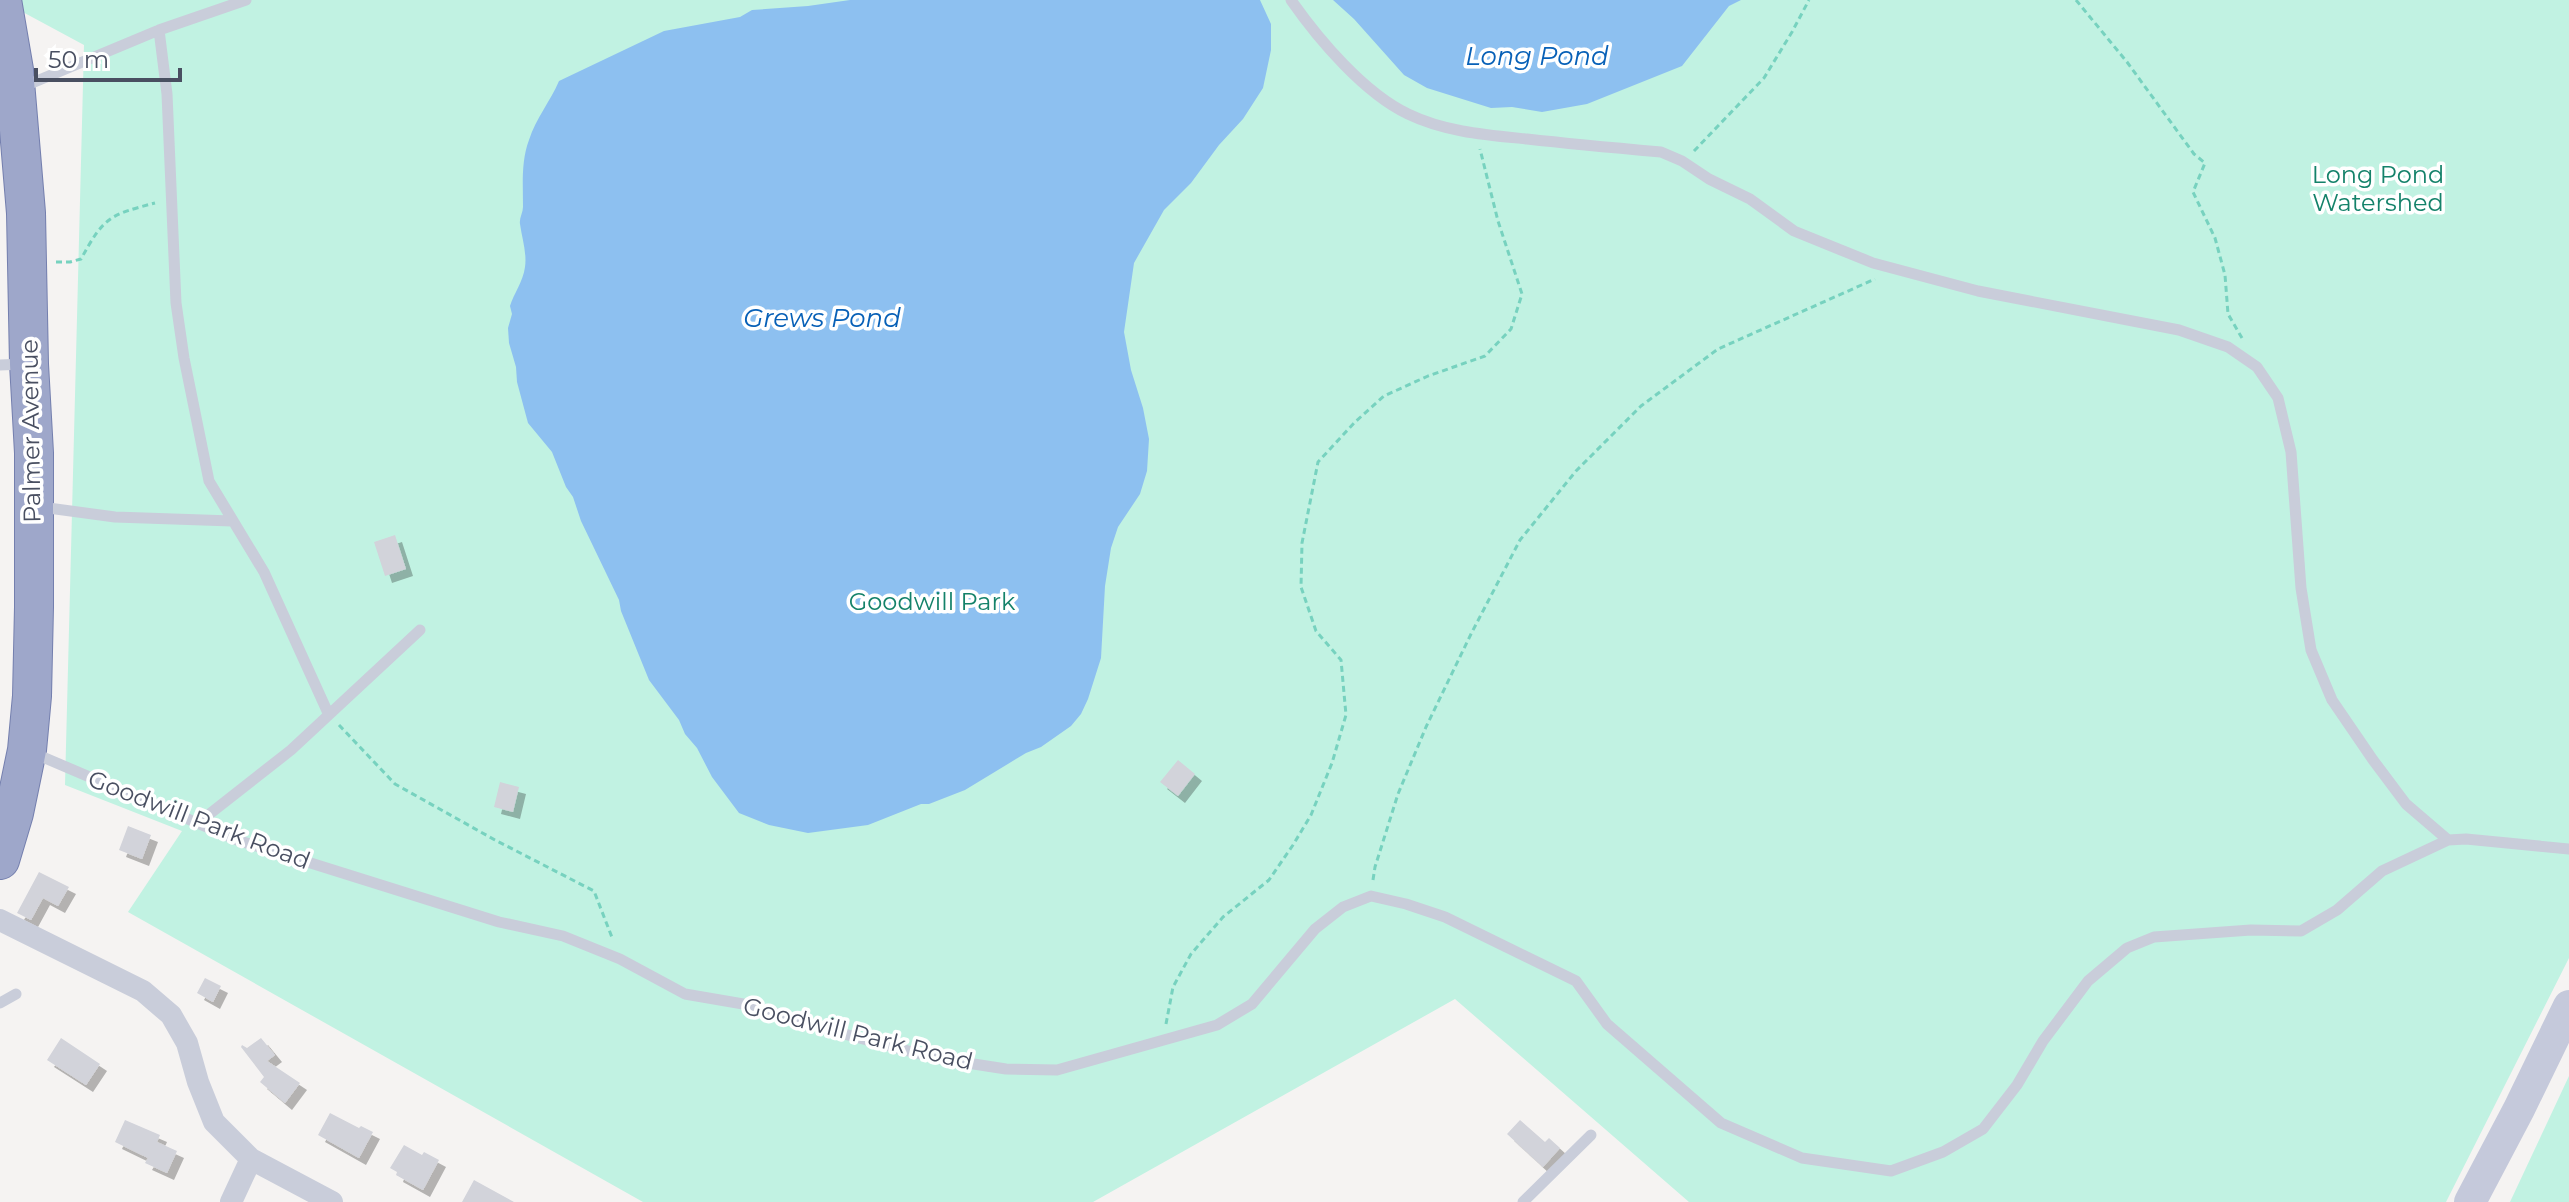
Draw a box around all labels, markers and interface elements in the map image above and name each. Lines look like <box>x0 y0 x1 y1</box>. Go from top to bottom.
scale bar <box>36 32 180 82</box>
water label: Long Pond <box>1465 40 1609 72</box>
text: 50 m <box>48 45 109 74</box>
park label: Long Pond Watershed <box>2312 160 2444 217</box>
water label: Grews Pond <box>743 302 901 334</box>
street label: Palmer Avenue <box>14 339 47 523</box>
park label: Goodwill Park <box>849 587 1016 616</box>
street label: Goodwill Park Road <box>84 764 314 875</box>
street label: Goodwill Park Road <box>740 991 976 1076</box>

